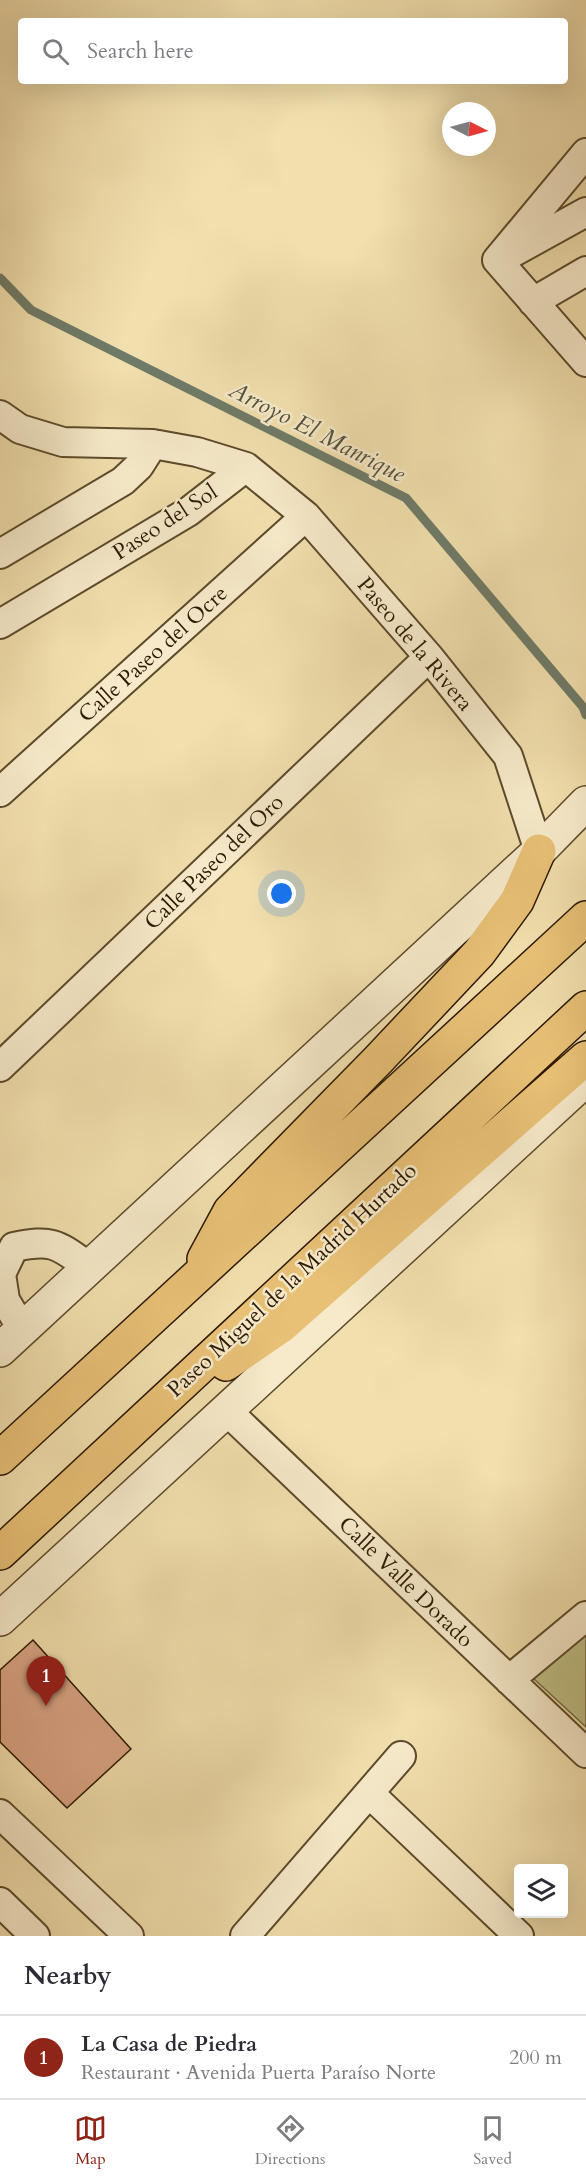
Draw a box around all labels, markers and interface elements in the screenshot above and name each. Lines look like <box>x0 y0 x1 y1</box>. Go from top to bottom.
search box <box>18 18 568 84</box>
icon: search <box>39 35 72 68</box>
text: Search here <box>87 36 194 66</box>
north arrow <box>442 102 496 156</box>
water label: Arroyo El Manrique <box>222 373 412 491</box>
street label: Paseo del Sol <box>107 477 224 567</box>
street label: Paseo de la Rivera <box>350 571 480 718</box>
street label: Calle Paseo del Ocre <box>72 579 234 729</box>
street label: Calle Paseo del Oro <box>138 787 290 936</box>
your location <box>267 879 296 908</box>
street label: Paseo Miguel de la Madrid Hurtado <box>161 1156 423 1404</box>
street label: Calle Valle Dorado <box>332 1510 480 1654</box>
pin: 1 <box>26 1656 66 1706</box>
map controls <box>514 1864 568 1918</box>
button: layers <box>514 1864 568 1918</box>
text: Nearby <box>24 1958 112 1993</box>
text: La Casa de Piedra <box>81 2029 257 2059</box>
text: 1 <box>38 2044 49 2071</box>
text: 200 m <box>509 2044 562 2071</box>
text: Restaurant · Avenida Puerta Paraíso Norte <box>81 2059 436 2086</box>
tab: Map <box>74 2112 107 2170</box>
tab: Directions <box>255 2112 325 2170</box>
tab: Saved <box>473 2112 512 2170</box>

